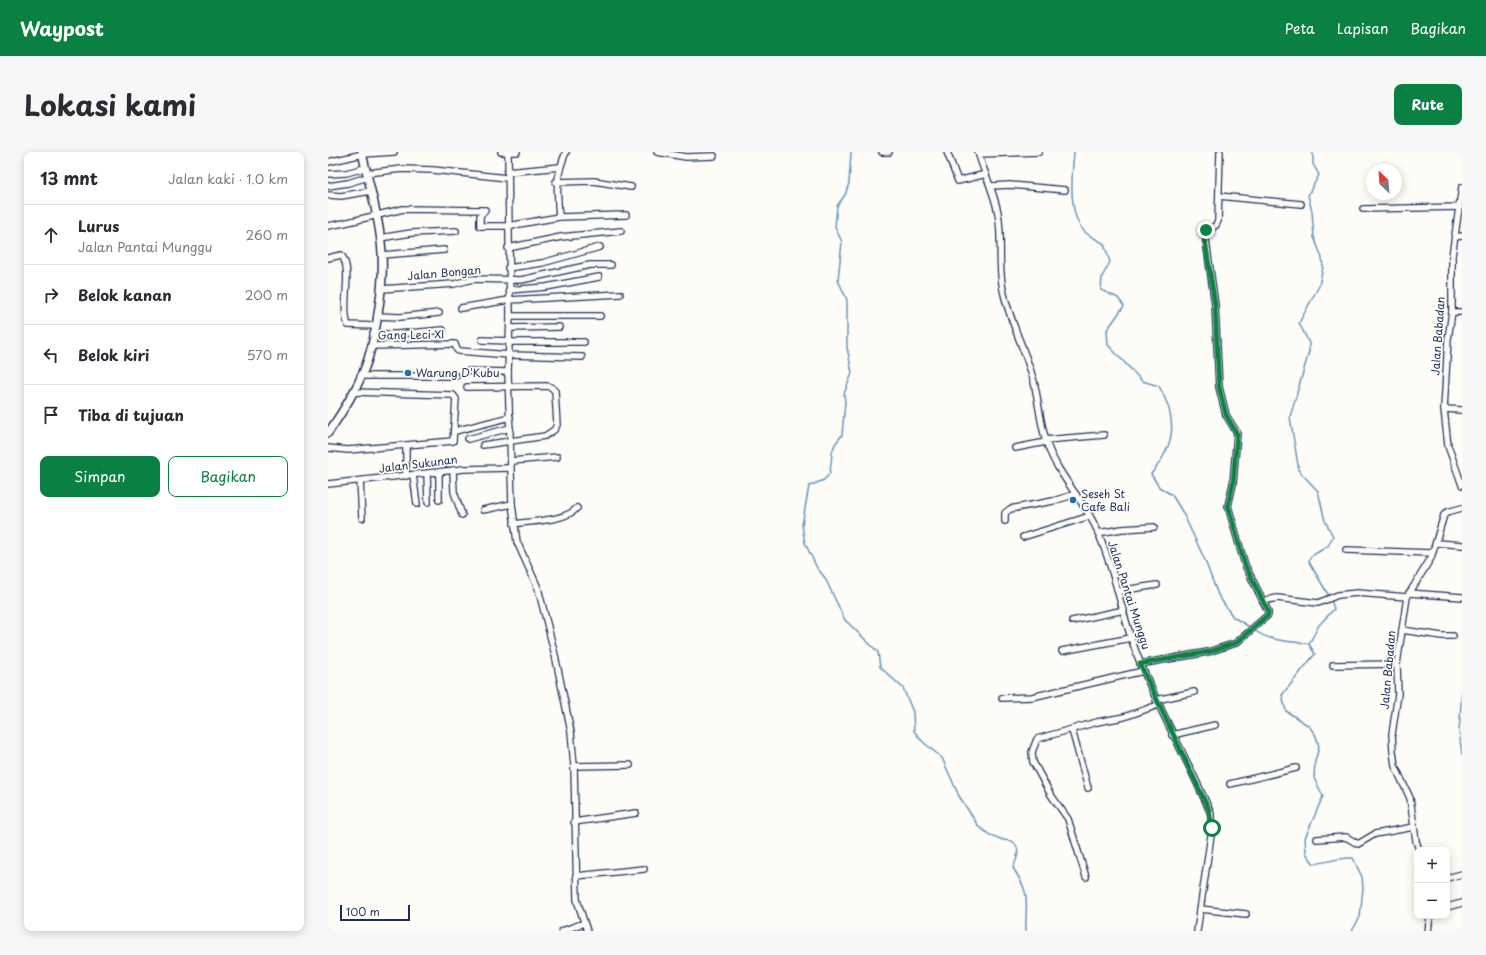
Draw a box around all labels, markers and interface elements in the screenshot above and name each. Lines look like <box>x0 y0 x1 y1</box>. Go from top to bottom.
text: Waypost <box>20 14 104 42</box>
text: Peta <box>1285 18 1315 39</box>
text: Lapisan <box>1337 18 1388 39</box>
text: Bagikan <box>1410 18 1466 39</box>
text: Lokasi kami <box>24 83 196 126</box>
button: Rute <box>1394 84 1462 125</box>
north arrow <box>1366 164 1402 200</box>
text: 13 mnt <box>40 165 98 191</box>
text: Jalan kaki · 1.0 km <box>168 169 288 188</box>
text: Lurus <box>78 214 119 237</box>
route end <box>1197 221 1215 239</box>
icon: ahead <box>40 224 62 246</box>
text: 260 m <box>246 225 288 244</box>
text: Jalan Pantai Munggu <box>78 237 212 256</box>
street label: Jalan Bongan <box>406 261 482 284</box>
text: Belok kanan <box>78 283 172 306</box>
icon: right <box>40 284 62 306</box>
text: 200 m <box>245 285 288 304</box>
street label: Jalan Babadan <box>1426 296 1449 376</box>
street label: Gang Leci XI <box>378 325 444 344</box>
text: Belok kiri <box>78 343 149 366</box>
icon: left <box>40 344 62 366</box>
text: 570 m <box>247 345 288 364</box>
place label: Warung D'Kubu <box>416 364 500 381</box>
marker: Warung D'Kubu <box>403 368 413 378</box>
text: Tiba di tujuan <box>78 403 184 426</box>
icon: arrive <box>40 404 62 426</box>
street label: Jalan Sukunan <box>378 450 458 477</box>
button: Simpan <box>40 456 160 497</box>
button: Bagikan <box>168 456 288 497</box>
place label: Seseh St Cafe Bali <box>1081 485 1130 515</box>
marker: Seseh St Cafe Bali <box>1068 495 1078 505</box>
street label: Jalan Pantai Munggu <box>1104 538 1155 652</box>
street label: Jalan Babadan <box>1376 630 1399 710</box>
route start <box>1203 819 1221 837</box>
map controls <box>1414 847 1450 919</box>
button: + <box>1414 847 1450 883</box>
button: − <box>1414 883 1450 919</box>
scale bar <box>340 903 410 922</box>
text: 100 m <box>346 903 380 920</box>

